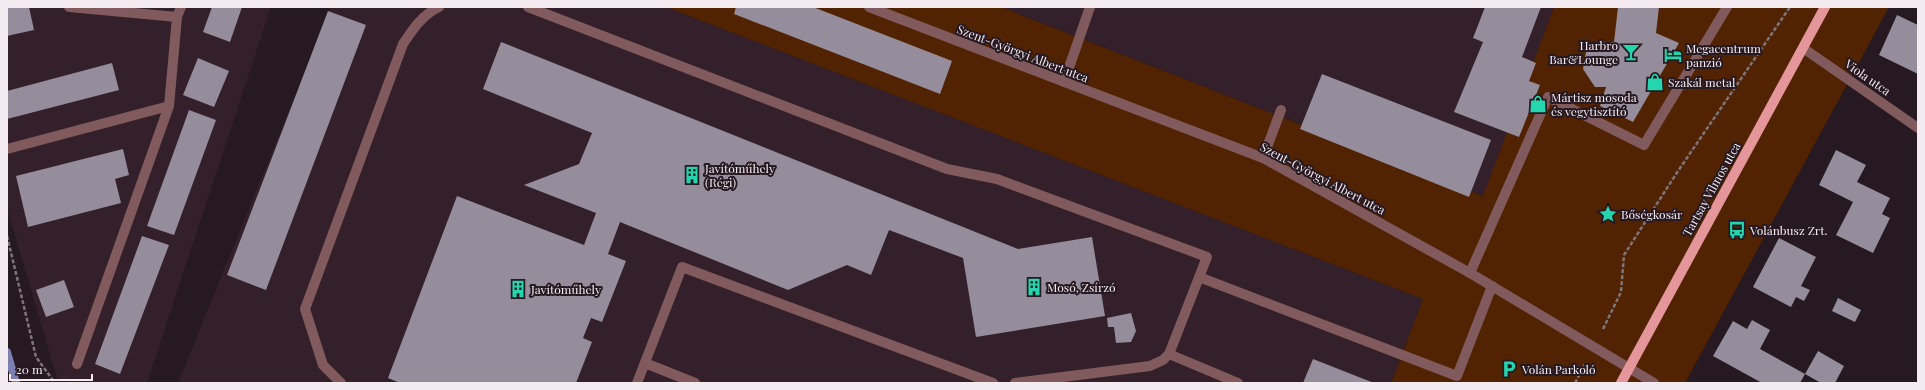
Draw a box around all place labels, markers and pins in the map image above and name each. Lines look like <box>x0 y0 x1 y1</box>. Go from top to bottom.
place label: Harbro Bar&Lounge <box>1549 37 1618 67</box>
place label: Megacentrum panzió <box>1686 40 1761 70</box>
bar icon: Harbro Bar&Lounge <box>1621 42 1641 62</box>
hotel icon: Megacentrum panzió <box>1663 45 1683 65</box>
shop icon: Szakál metal <box>1645 72 1665 92</box>
place label: Szakál metal <box>1668 74 1736 90</box>
place label: Mártisz mosoda és vegytisztító <box>1551 89 1637 119</box>
shop icon: Mártisz mosoda és vegytisztító <box>1528 94 1548 114</box>
place label: Javítóműhely (Régi) <box>704 160 775 190</box>
building icon: Javítóműhely (Régi) <box>682 165 702 185</box>
place icon: Bőségkosár <box>1598 204 1618 224</box>
place label: Bőségkosár <box>1621 206 1683 222</box>
bus stop icon: Volánbusz Zrt. <box>1727 220 1747 240</box>
place label: Volánbusz Zrt. <box>1749 222 1827 238</box>
building icon: Mosó, Zsírzó <box>1024 277 1044 297</box>
building icon: Javítóműhely <box>508 279 528 299</box>
place label: Mosó, Zsírzó <box>1047 279 1116 295</box>
place label: Javítóműhely <box>530 281 601 297</box>
parking icon: Volán Parkoló <box>1499 359 1519 379</box>
place label: Volán Parkoló <box>1521 361 1596 377</box>

